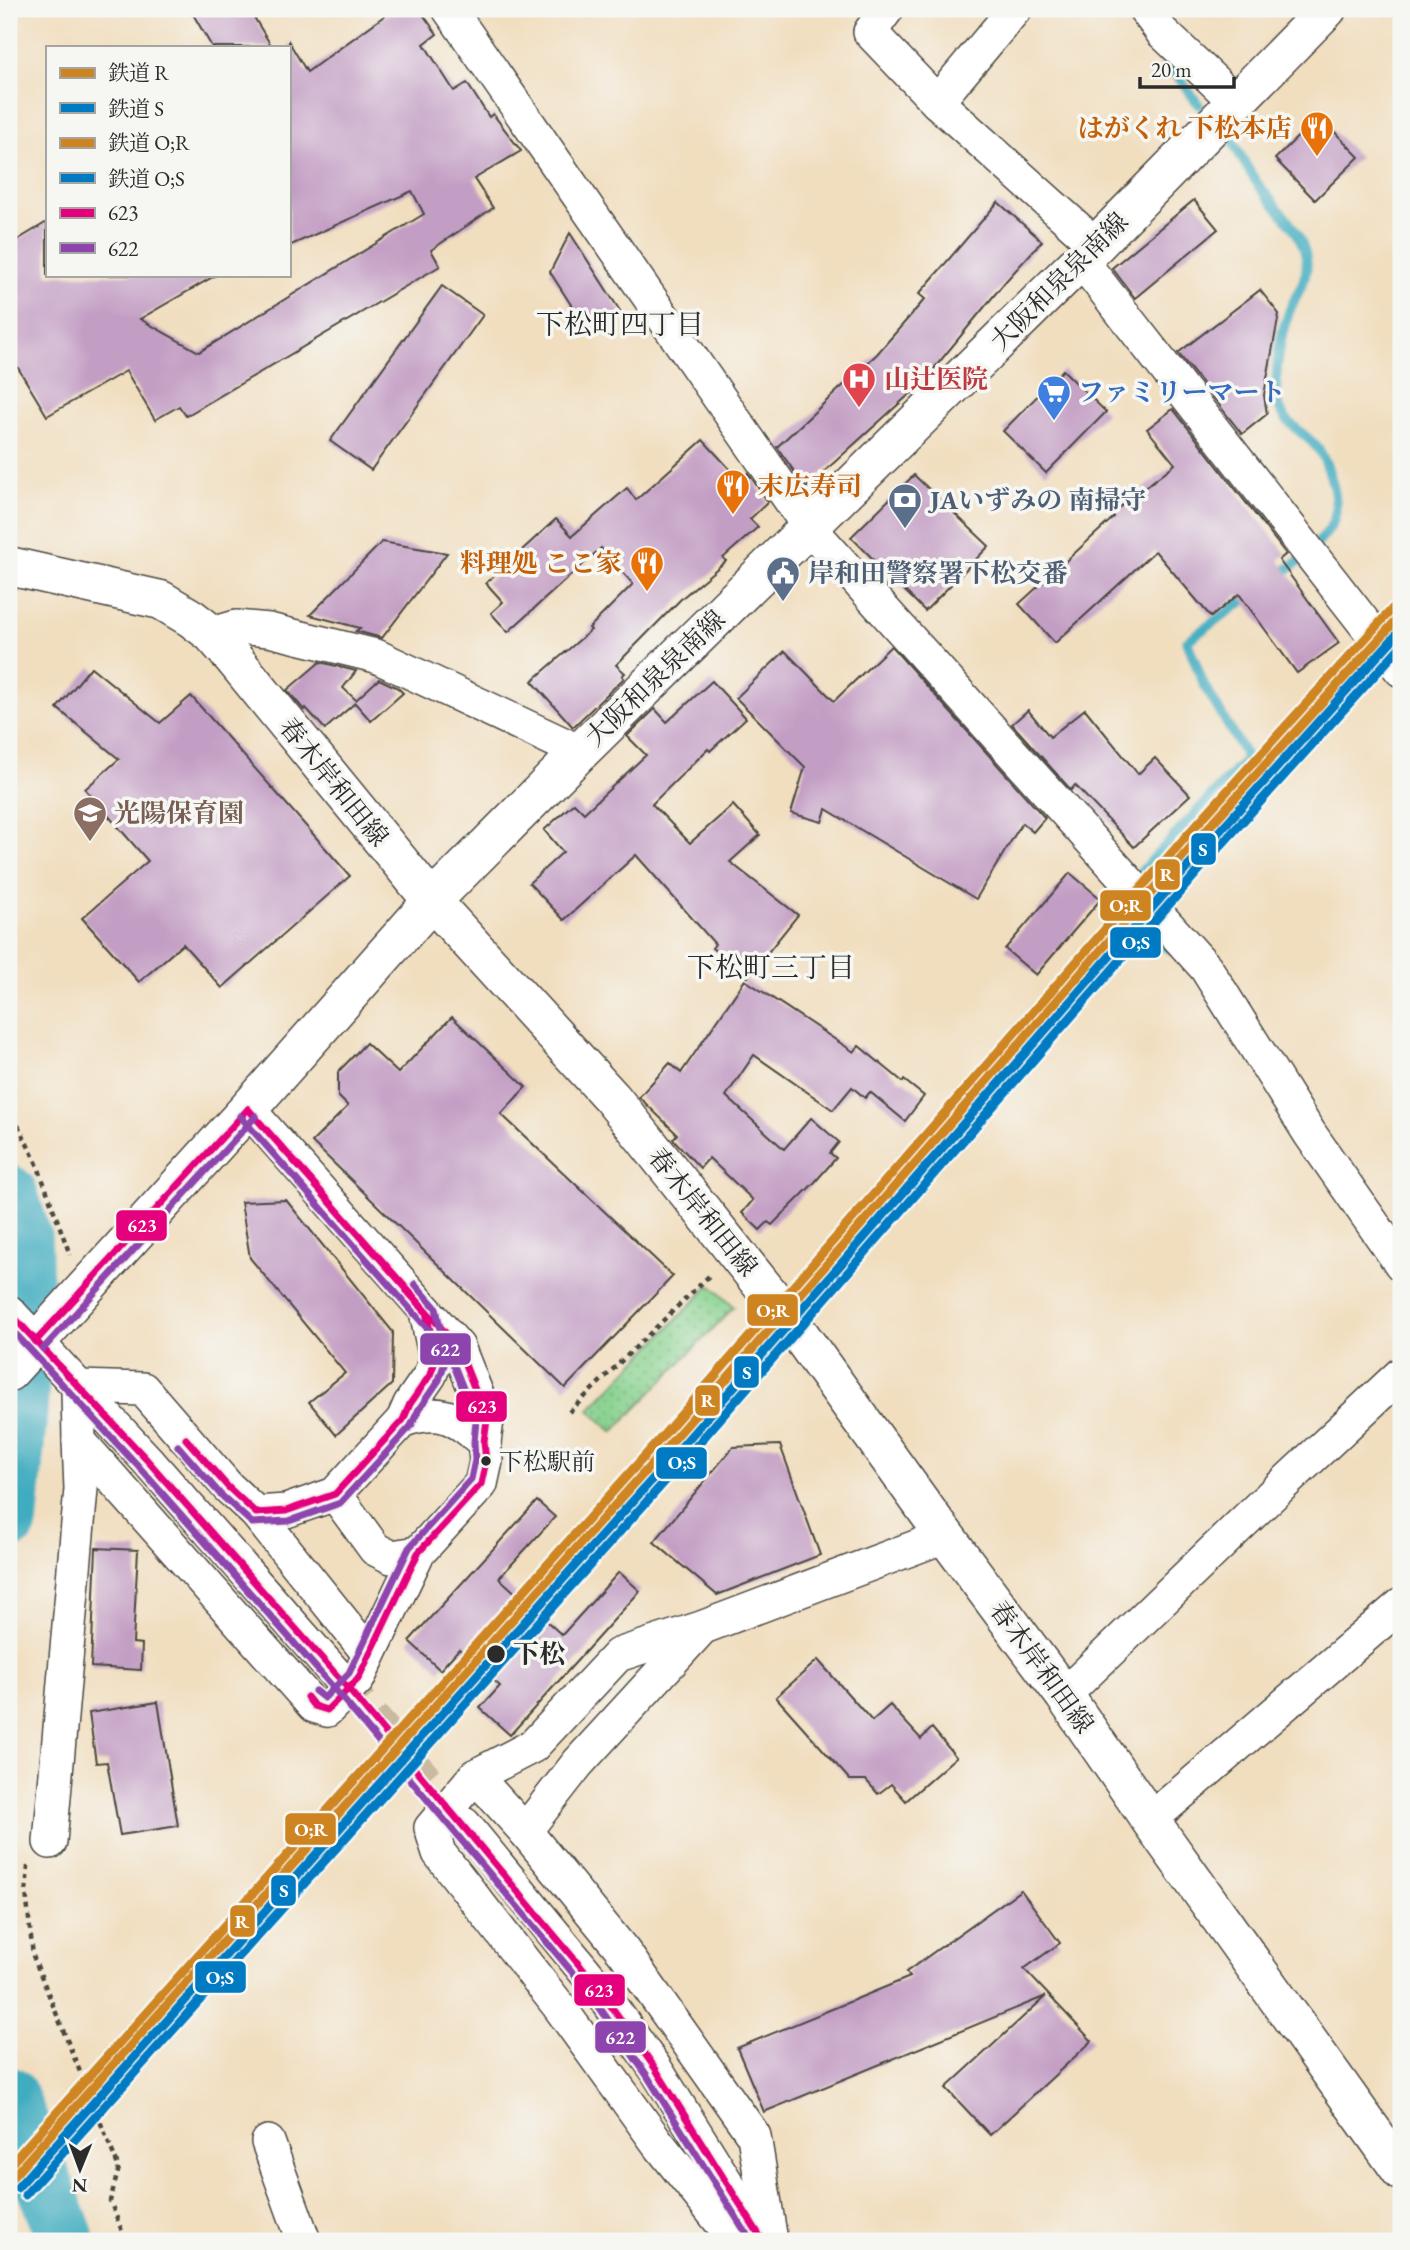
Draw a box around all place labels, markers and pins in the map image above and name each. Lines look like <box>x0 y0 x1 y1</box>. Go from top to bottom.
restaurant icon: はがくれ 下松本店 <box>1298 109 1336 158</box>
place label: はがくれ 下松本店 <box>1078 111 1292 145</box>
hospital icon: 山辻医院 <box>840 360 878 409</box>
place label: 山辻医院 <box>884 362 988 396</box>
supermarket icon: ファミリーマート <box>1035 373 1073 422</box>
place label: ファミリーマート <box>1078 375 1285 409</box>
restaurant icon: 末広寿司 <box>714 467 752 516</box>
place label: 末広寿司 <box>758 469 862 503</box>
bank icon: JAいずみの 南掃守 <box>886 481 924 530</box>
place label: JAいずみの 南掃守 <box>927 483 1147 517</box>
restaurant icon: 料理処 ここ家 <box>628 544 666 593</box>
place label: 料理処 ここ家 <box>460 546 622 580</box>
public building icon: 岸和田警察署下松交番 <box>764 554 802 603</box>
place label: 岸和田警察署下松交番 <box>808 556 1068 590</box>
school or university icon: 光陽保育園 <box>71 794 109 843</box>
place label: 光陽保育園 <box>114 796 244 830</box>
place label: 下松駅前 <box>499 1446 595 1477</box>
marker: 下松駅前 <box>479 1454 493 1468</box>
place label: 下松 <box>513 1637 565 1671</box>
marker: 下松 <box>485 1643 507 1665</box>

